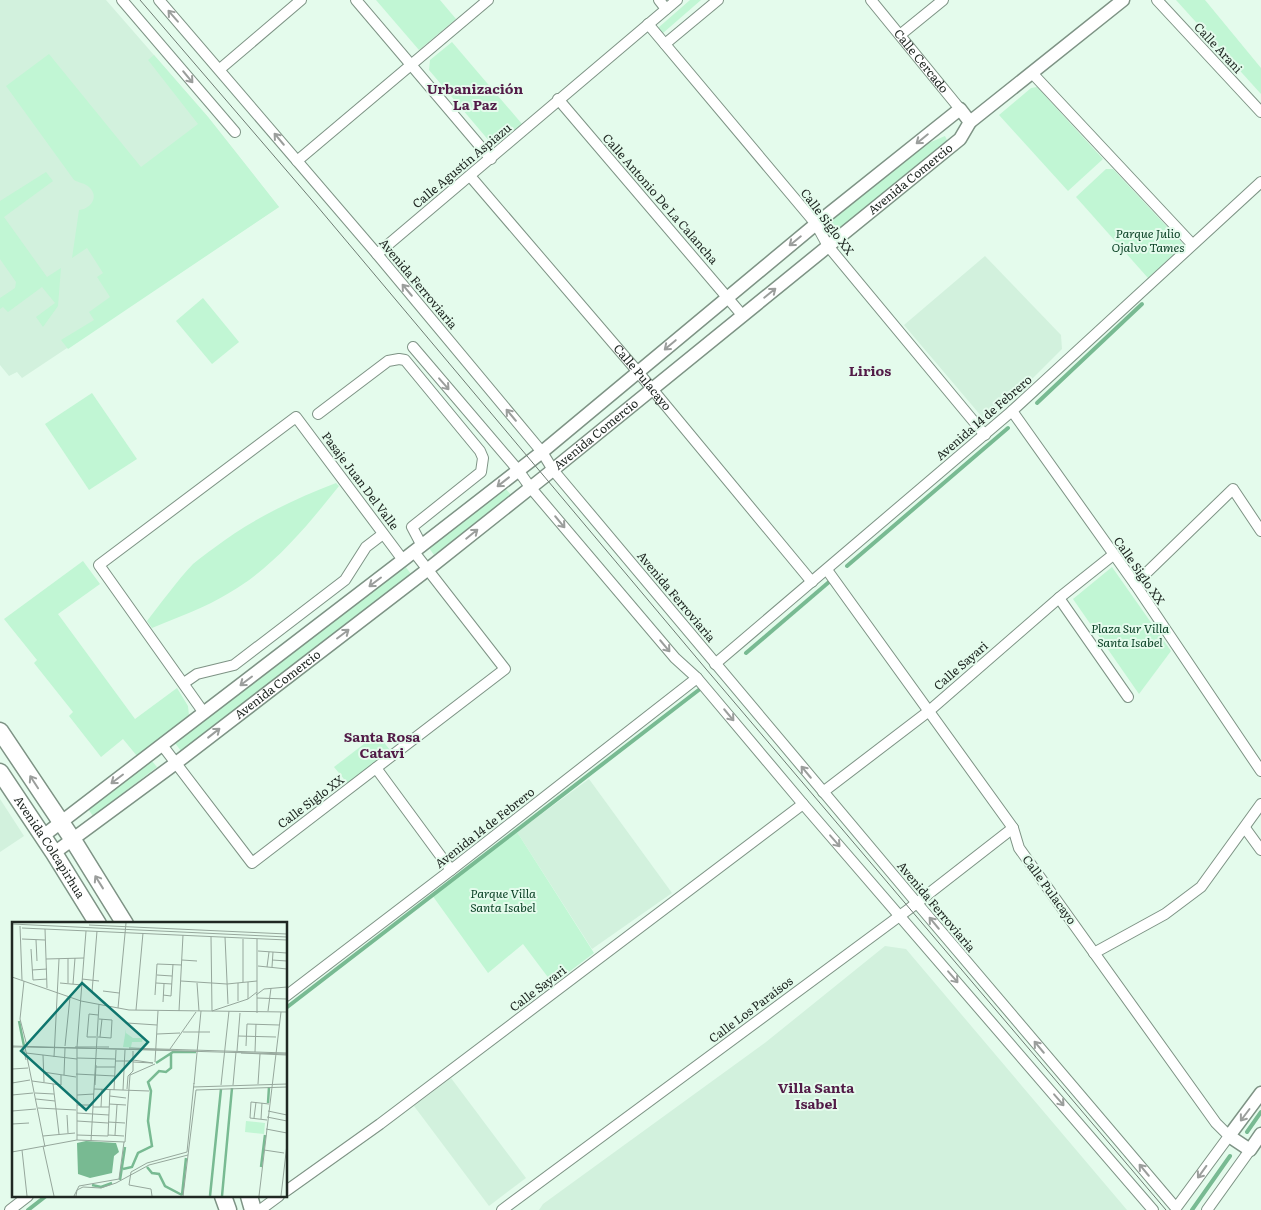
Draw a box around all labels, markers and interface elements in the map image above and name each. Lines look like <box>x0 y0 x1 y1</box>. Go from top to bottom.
one-way arrow <box>167 10 178 23</box>
street label: Calle Arani <box>1190 18 1247 77</box>
street label: Calle Cercado <box>890 25 953 96</box>
one-way arrow <box>182 71 193 84</box>
district label: Urbanización La Paz <box>427 78 523 114</box>
street label: Calle Agustín Aspiazu <box>408 118 515 212</box>
street label: Calle Antonio De La Calancha <box>599 129 723 268</box>
one-way arrow <box>274 133 285 146</box>
one-way arrow <box>916 134 929 145</box>
street label: Avenida Comercio <box>864 138 956 218</box>
street label: Calle Siglo XX <box>797 184 859 259</box>
park label: Parque Julio Ojalvo Tames <box>1112 224 1184 256</box>
street label: Avenida Ferroviaria <box>375 234 462 333</box>
one-way arrow <box>789 235 802 246</box>
one-way arrow <box>401 283 412 296</box>
one-way arrow <box>764 287 777 298</box>
one-way arrow <box>664 339 677 350</box>
street label: Calle Pulacayo <box>610 340 676 414</box>
district label: Lirios <box>849 360 891 380</box>
street label: Avenida 14 de Febrero <box>931 370 1035 464</box>
one-way arrow <box>439 378 450 391</box>
street label: Avenida Comercio <box>549 394 642 474</box>
one-way arrow <box>505 408 516 421</box>
street label: Pasaje Juan Del Valle <box>318 428 404 533</box>
one-way arrow <box>496 477 510 487</box>
one-way arrow <box>554 516 565 529</box>
one-way arrow <box>465 529 478 540</box>
street label: Calle Siglo XX <box>1110 533 1170 608</box>
street label: Avenida Ferroviaria <box>633 547 720 646</box>
one-way arrow <box>368 577 382 587</box>
park label: Plaza Sur Villa Santa Isabel <box>1091 619 1169 651</box>
one-way arrow <box>336 629 350 639</box>
street label: Calle Sayari <box>929 637 991 694</box>
one-way arrow <box>659 640 670 653</box>
street label: Avenida Comercio <box>230 645 324 723</box>
one-way arrow <box>240 675 253 686</box>
one-way arrow <box>723 708 734 721</box>
district label: Santa Rosa Catavi <box>344 726 421 762</box>
one-way arrow <box>207 727 220 738</box>
one-way arrow <box>801 766 812 779</box>
street label: Calle Siglo XX <box>273 770 348 832</box>
one-way arrow <box>111 774 124 785</box>
one-way arrow <box>29 775 39 789</box>
street label: Avenida 14 de Febrero <box>431 782 538 872</box>
street label: Avenida Colcapirhua <box>10 792 90 902</box>
one-way arrow <box>830 834 841 847</box>
street label: Calle Pulacayo <box>1018 851 1081 928</box>
street label: Avenida Ferroviaria <box>893 857 980 956</box>
one-way arrow <box>94 876 104 890</box>
park label: Parque Villa Santa Isabel <box>470 884 536 916</box>
one-way arrow <box>928 917 939 930</box>
inset map <box>12 922 288 1198</box>
street label: Calle Sayari <box>505 961 570 1016</box>
one-way arrow <box>947 970 958 983</box>
street label: Calle Los Paraísos <box>705 971 797 1047</box>
one-way arrow <box>1033 1040 1045 1053</box>
district label: Villa Santa Isabel <box>778 1077 855 1113</box>
one-way arrow <box>1053 1094 1065 1107</box>
one-way arrow <box>1240 1108 1250 1122</box>
one-way arrow <box>1139 1164 1150 1177</box>
one-way arrow <box>1197 1165 1208 1178</box>

